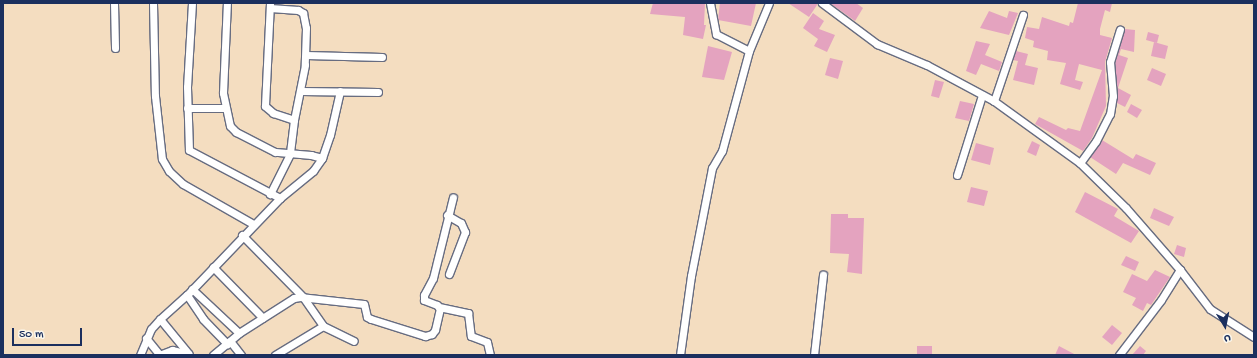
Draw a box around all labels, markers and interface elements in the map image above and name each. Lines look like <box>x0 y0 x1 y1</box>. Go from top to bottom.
north arrow <box>1205 306 1245 346</box>
scale bar <box>14 320 84 346</box>
text: 50 m <box>19 328 44 342</box>
text: U <box>1223 331 1231 344</box>

